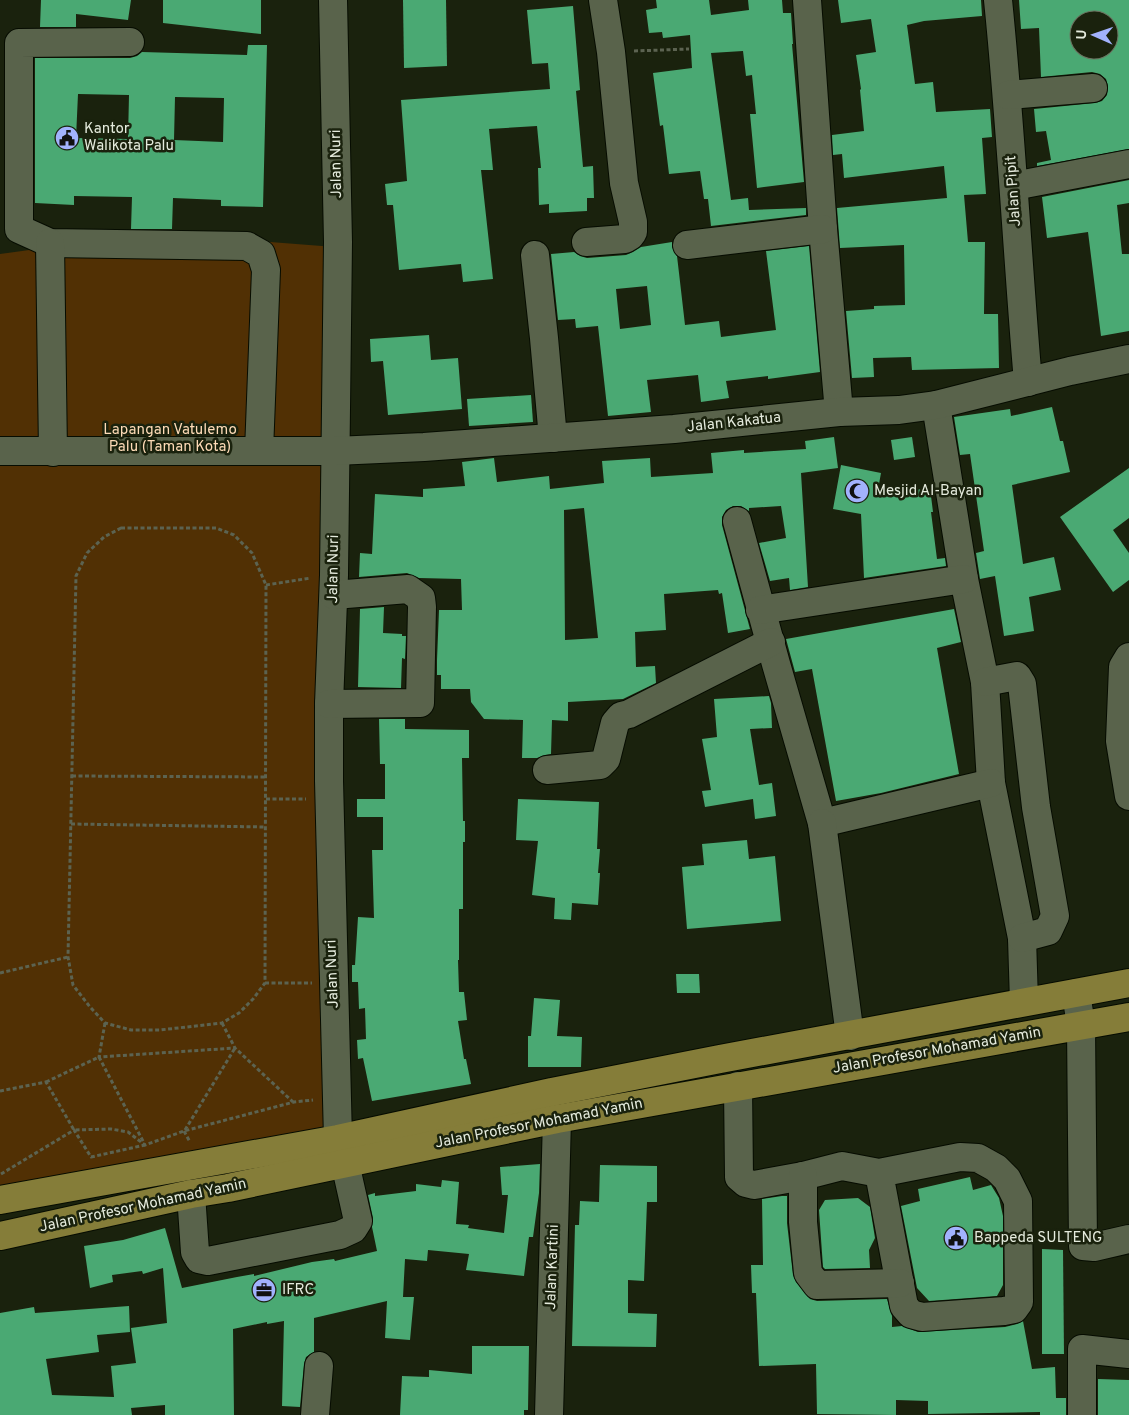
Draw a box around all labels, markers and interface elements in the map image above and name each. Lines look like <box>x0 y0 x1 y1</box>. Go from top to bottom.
north arrow <box>1069 10 1119 60</box>
text: U <box>1074 29 1091 40</box>
place label: Kantor Walikota Palu <box>84 120 174 156</box>
public building icon: Kantor Walikota Palu <box>54 125 80 151</box>
street label: Jalan Nuri <box>327 129 347 199</box>
street label: Jalan Pipit <box>1002 155 1026 227</box>
street label: Jalan Kakatua <box>686 409 782 437</box>
park label: Lapangan Vatulemo Palu (Taman Kota) <box>103 421 237 457</box>
mosque icon: Mesjid Al-Bayan <box>844 478 870 504</box>
place label: Mesjid Al-Bayan <box>874 482 982 501</box>
street label: Jalan Nuri <box>324 534 344 604</box>
street label: Jalan Nuri <box>322 939 344 1009</box>
street label: Jalan Profesor Mohamad Yamin <box>831 1023 1043 1079</box>
street label: Jalan Profesor Mohamad Yamin <box>434 1095 644 1153</box>
street label: Jalan Profesor Mohamad Yamin <box>38 1175 248 1237</box>
street label: Jalan Kartini <box>542 1224 564 1310</box>
public building icon: Bappeda SULTENG <box>943 1225 969 1251</box>
place label: Bappeda SULTENG <box>974 1229 1102 1248</box>
office icon: IFRC <box>251 1277 277 1303</box>
place label: IFRC <box>282 1281 314 1300</box>

